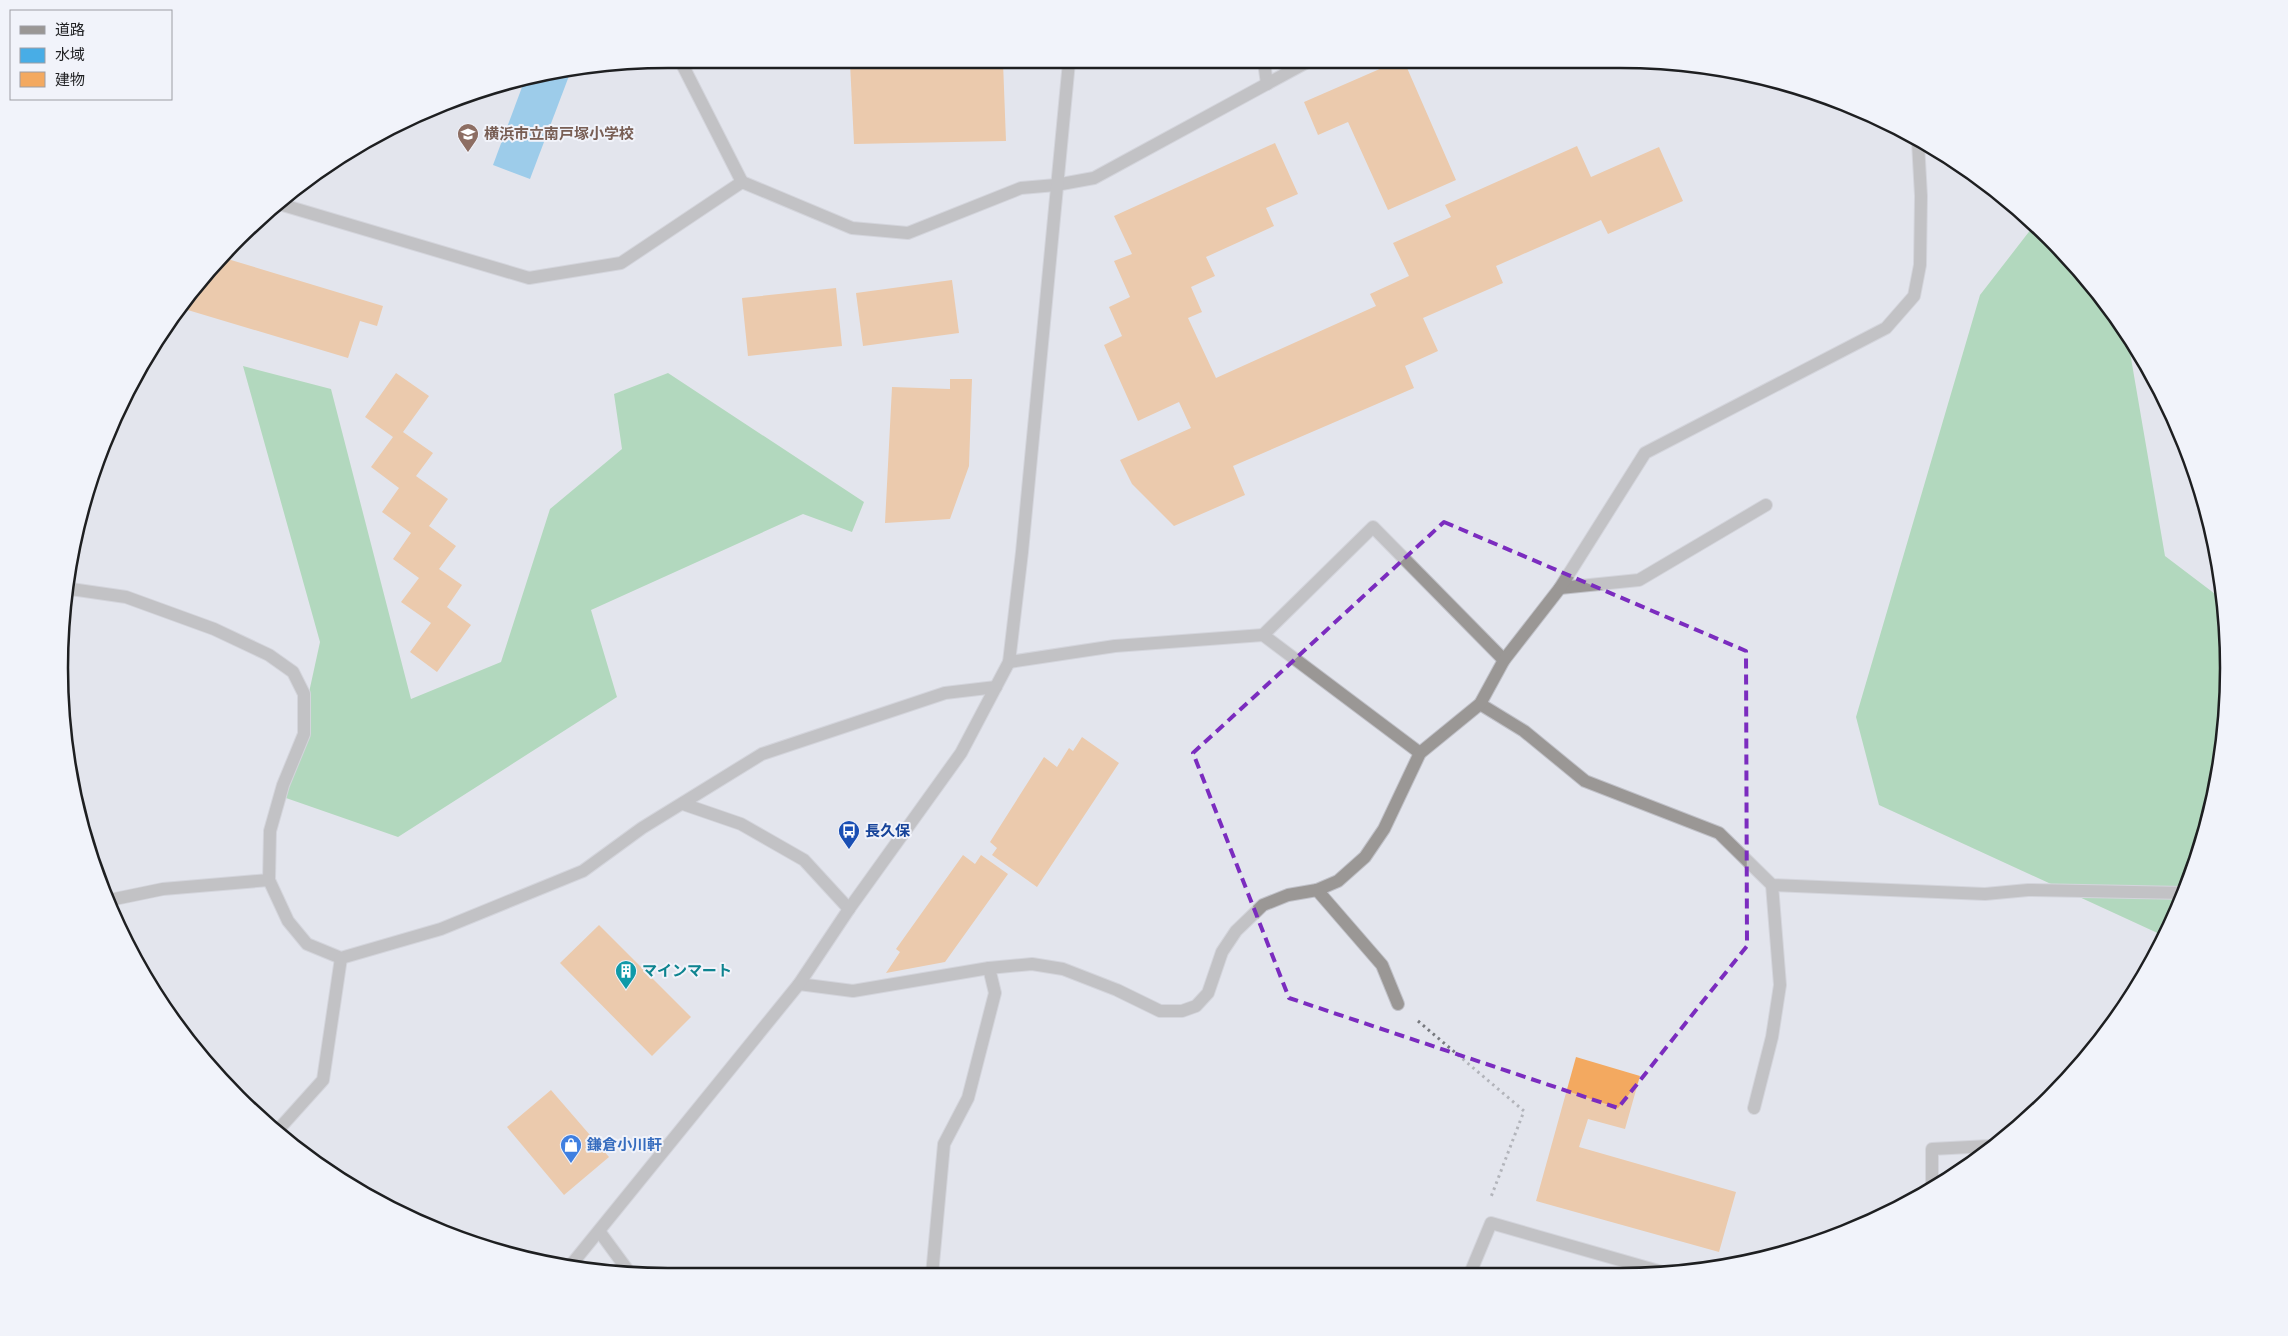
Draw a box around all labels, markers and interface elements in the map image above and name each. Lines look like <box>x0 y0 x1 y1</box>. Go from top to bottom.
legend <box>10 10 172 100</box>
text: 道路 <box>55 21 85 39</box>
text: 水域 <box>55 46 85 64</box>
text: 建物 <box>55 71 85 89</box>
school or university icon: 横浜市立南戸塚小学校 <box>456 122 480 153</box>
place label: 横浜市立南戸塚小学校 <box>484 125 634 143</box>
bus stop icon: 長久保 <box>837 819 861 850</box>
place label: 長久保 <box>865 822 911 840</box>
building icon: マインマート <box>614 959 638 990</box>
place label: マインマート <box>642 962 732 980</box>
shop icon: 鎌倉小川軒 <box>559 1133 583 1164</box>
place label: 鎌倉小川軒 <box>586 1136 662 1154</box>

